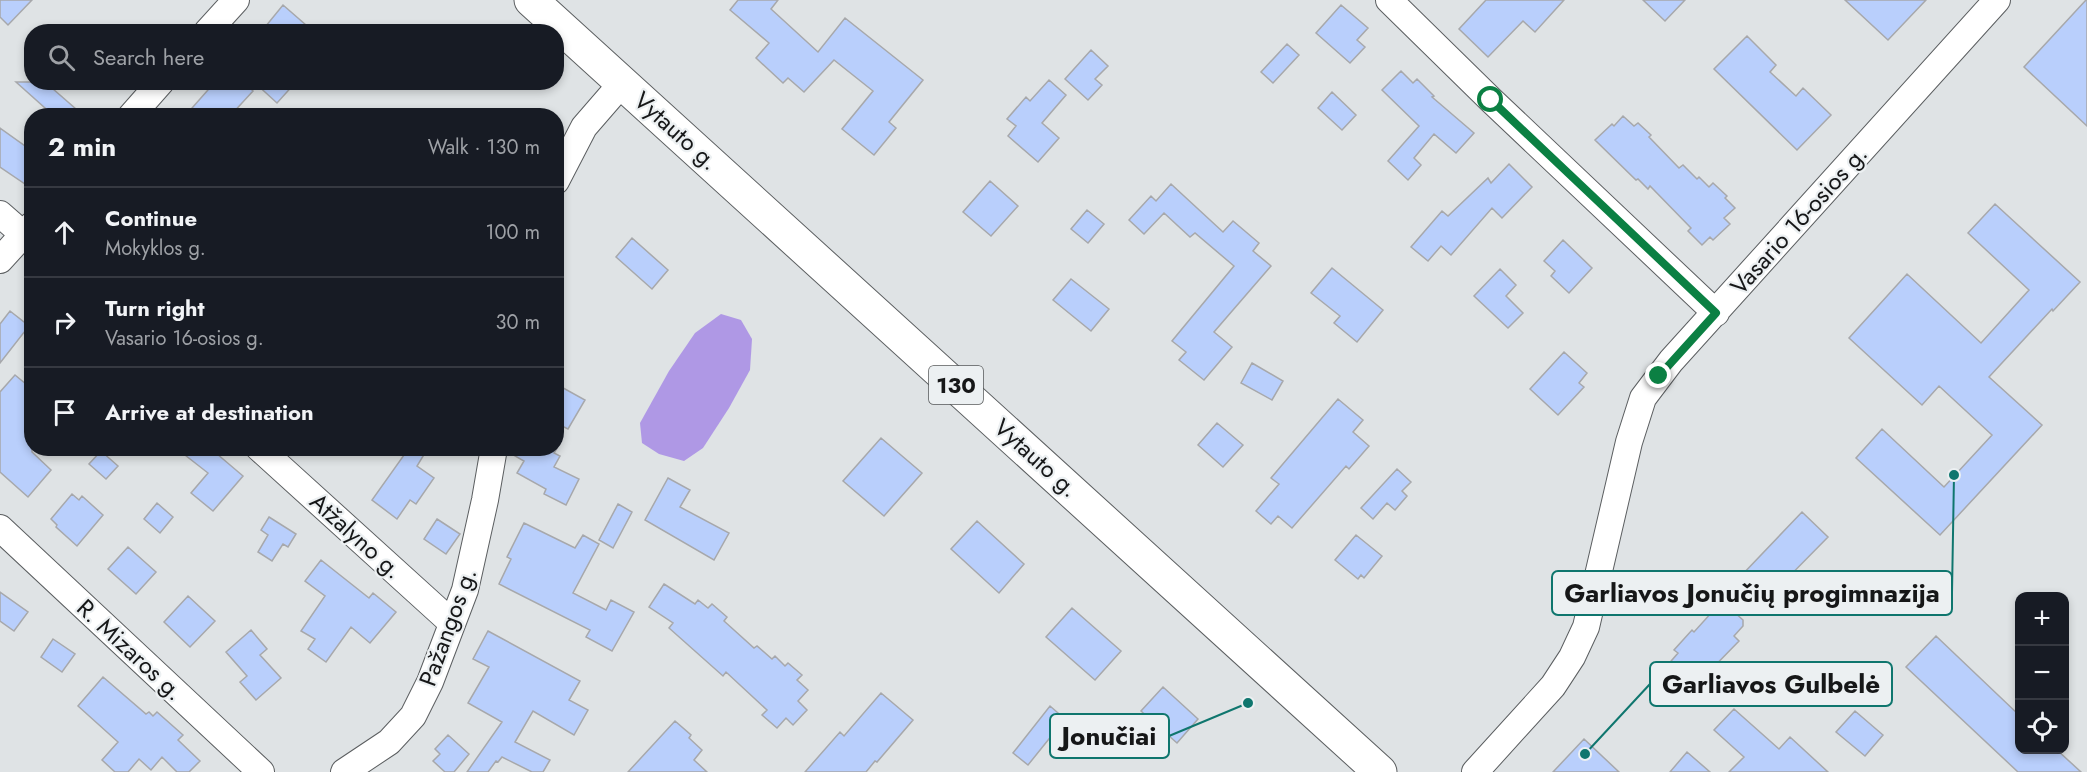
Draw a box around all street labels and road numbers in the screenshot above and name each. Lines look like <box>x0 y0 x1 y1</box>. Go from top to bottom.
street label: Vytauto g. <box>626 83 726 178</box>
street label: Vasario 16-osios g. <box>1722 137 1875 302</box>
road number: 130 <box>929 366 983 404</box>
street label: Vytauto g. <box>986 410 1086 505</box>
street label: Atžalyno g. <box>302 484 410 587</box>
street label: Pažangos g. <box>410 563 485 691</box>
street label: R. Mizaros g. <box>69 591 192 708</box>

